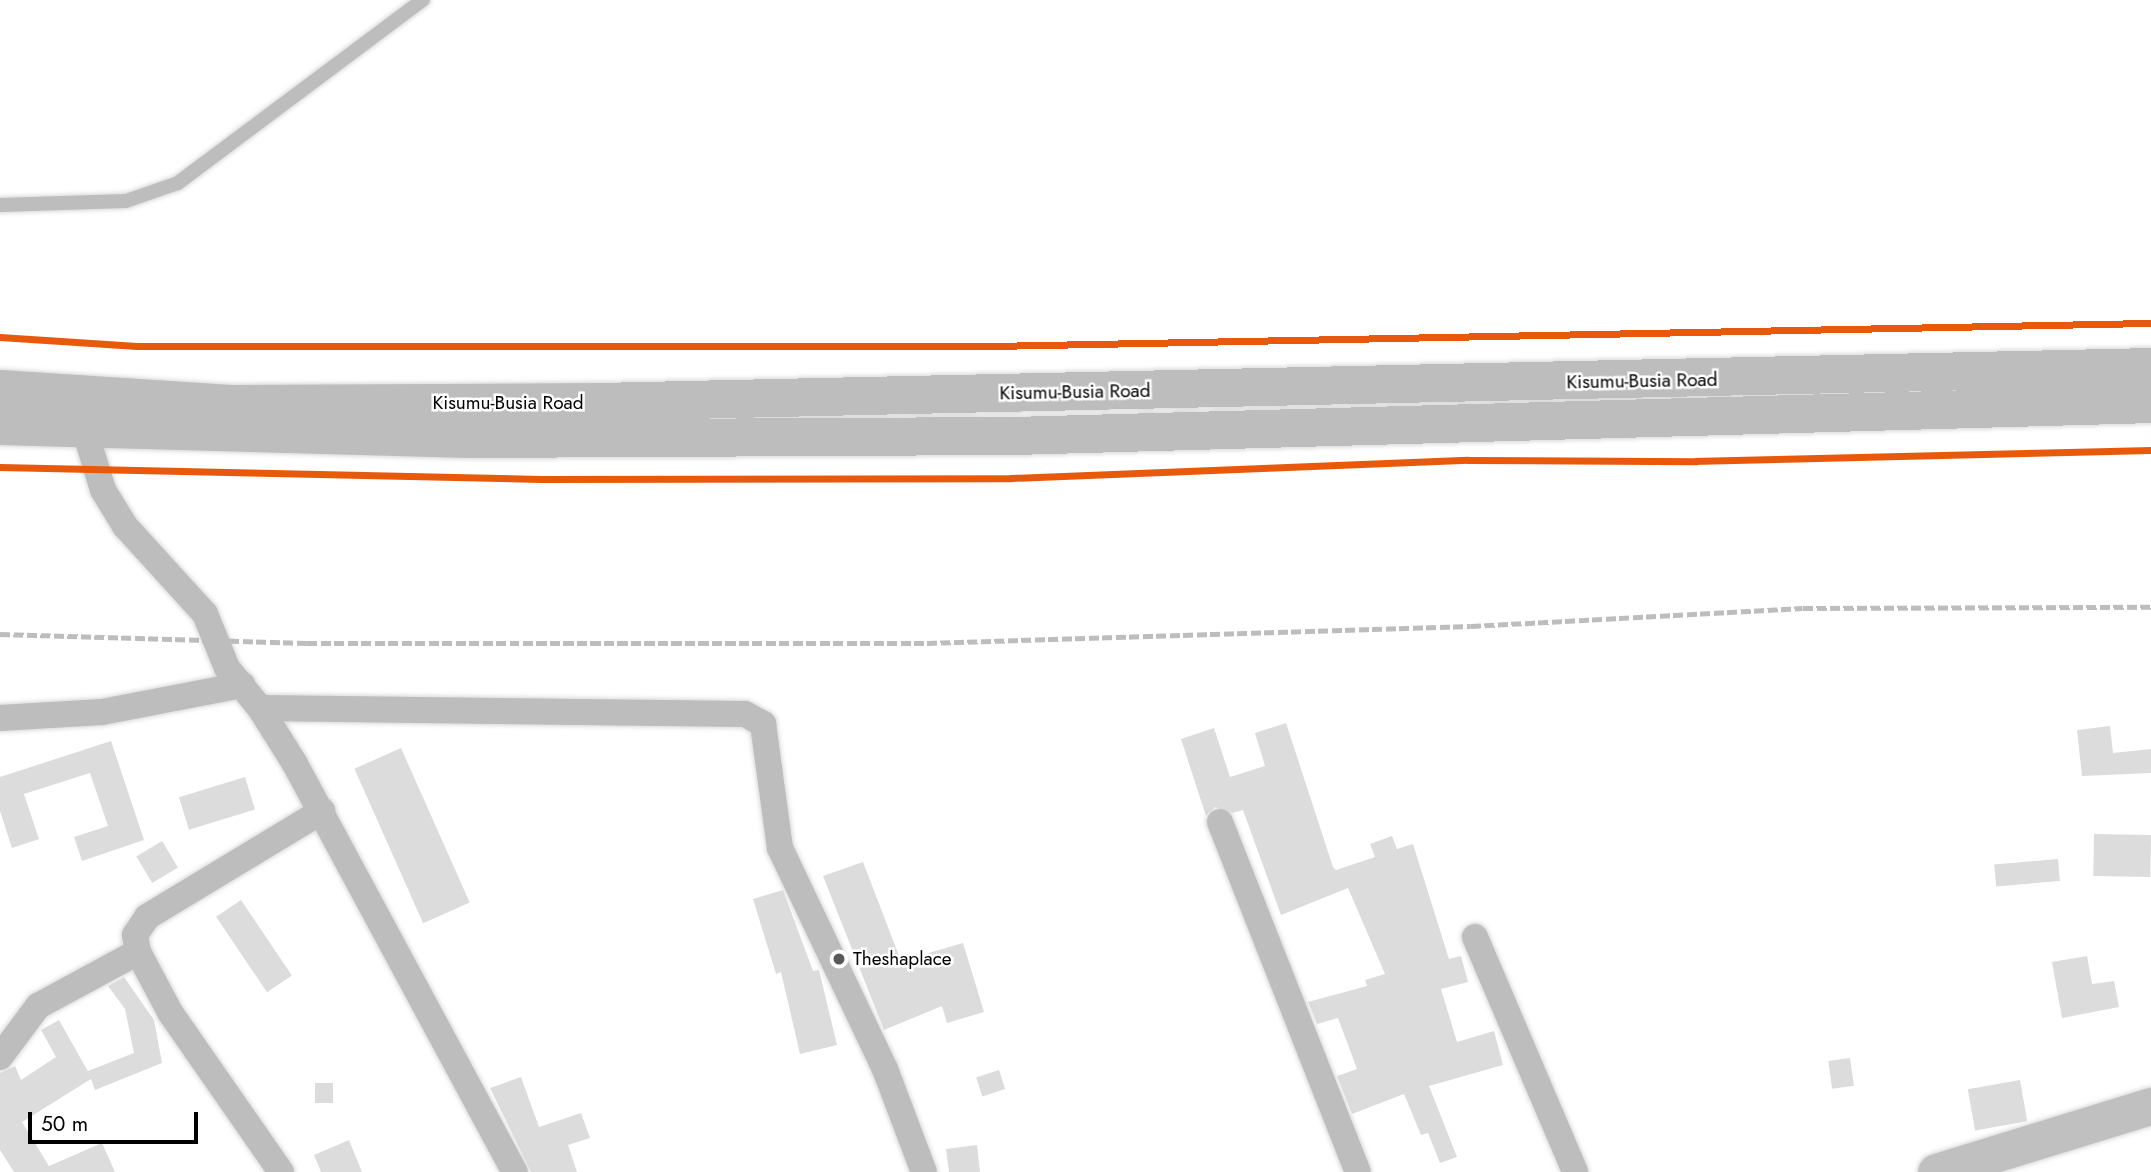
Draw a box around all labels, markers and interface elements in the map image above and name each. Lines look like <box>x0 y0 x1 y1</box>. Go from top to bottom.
street label: Kisumu-Busia Road <box>1566 368 1718 394</box>
street label: Kisumu-Busia Road <box>999 379 1151 405</box>
street label: Kisumu-Busia Road <box>432 392 584 414</box>
place label: Theshaplace <box>853 948 952 970</box>
marker: Theshaplace <box>831 951 847 967</box>
scale bar <box>32 1098 201 1142</box>
text: 50 m <box>41 1109 88 1139</box>

